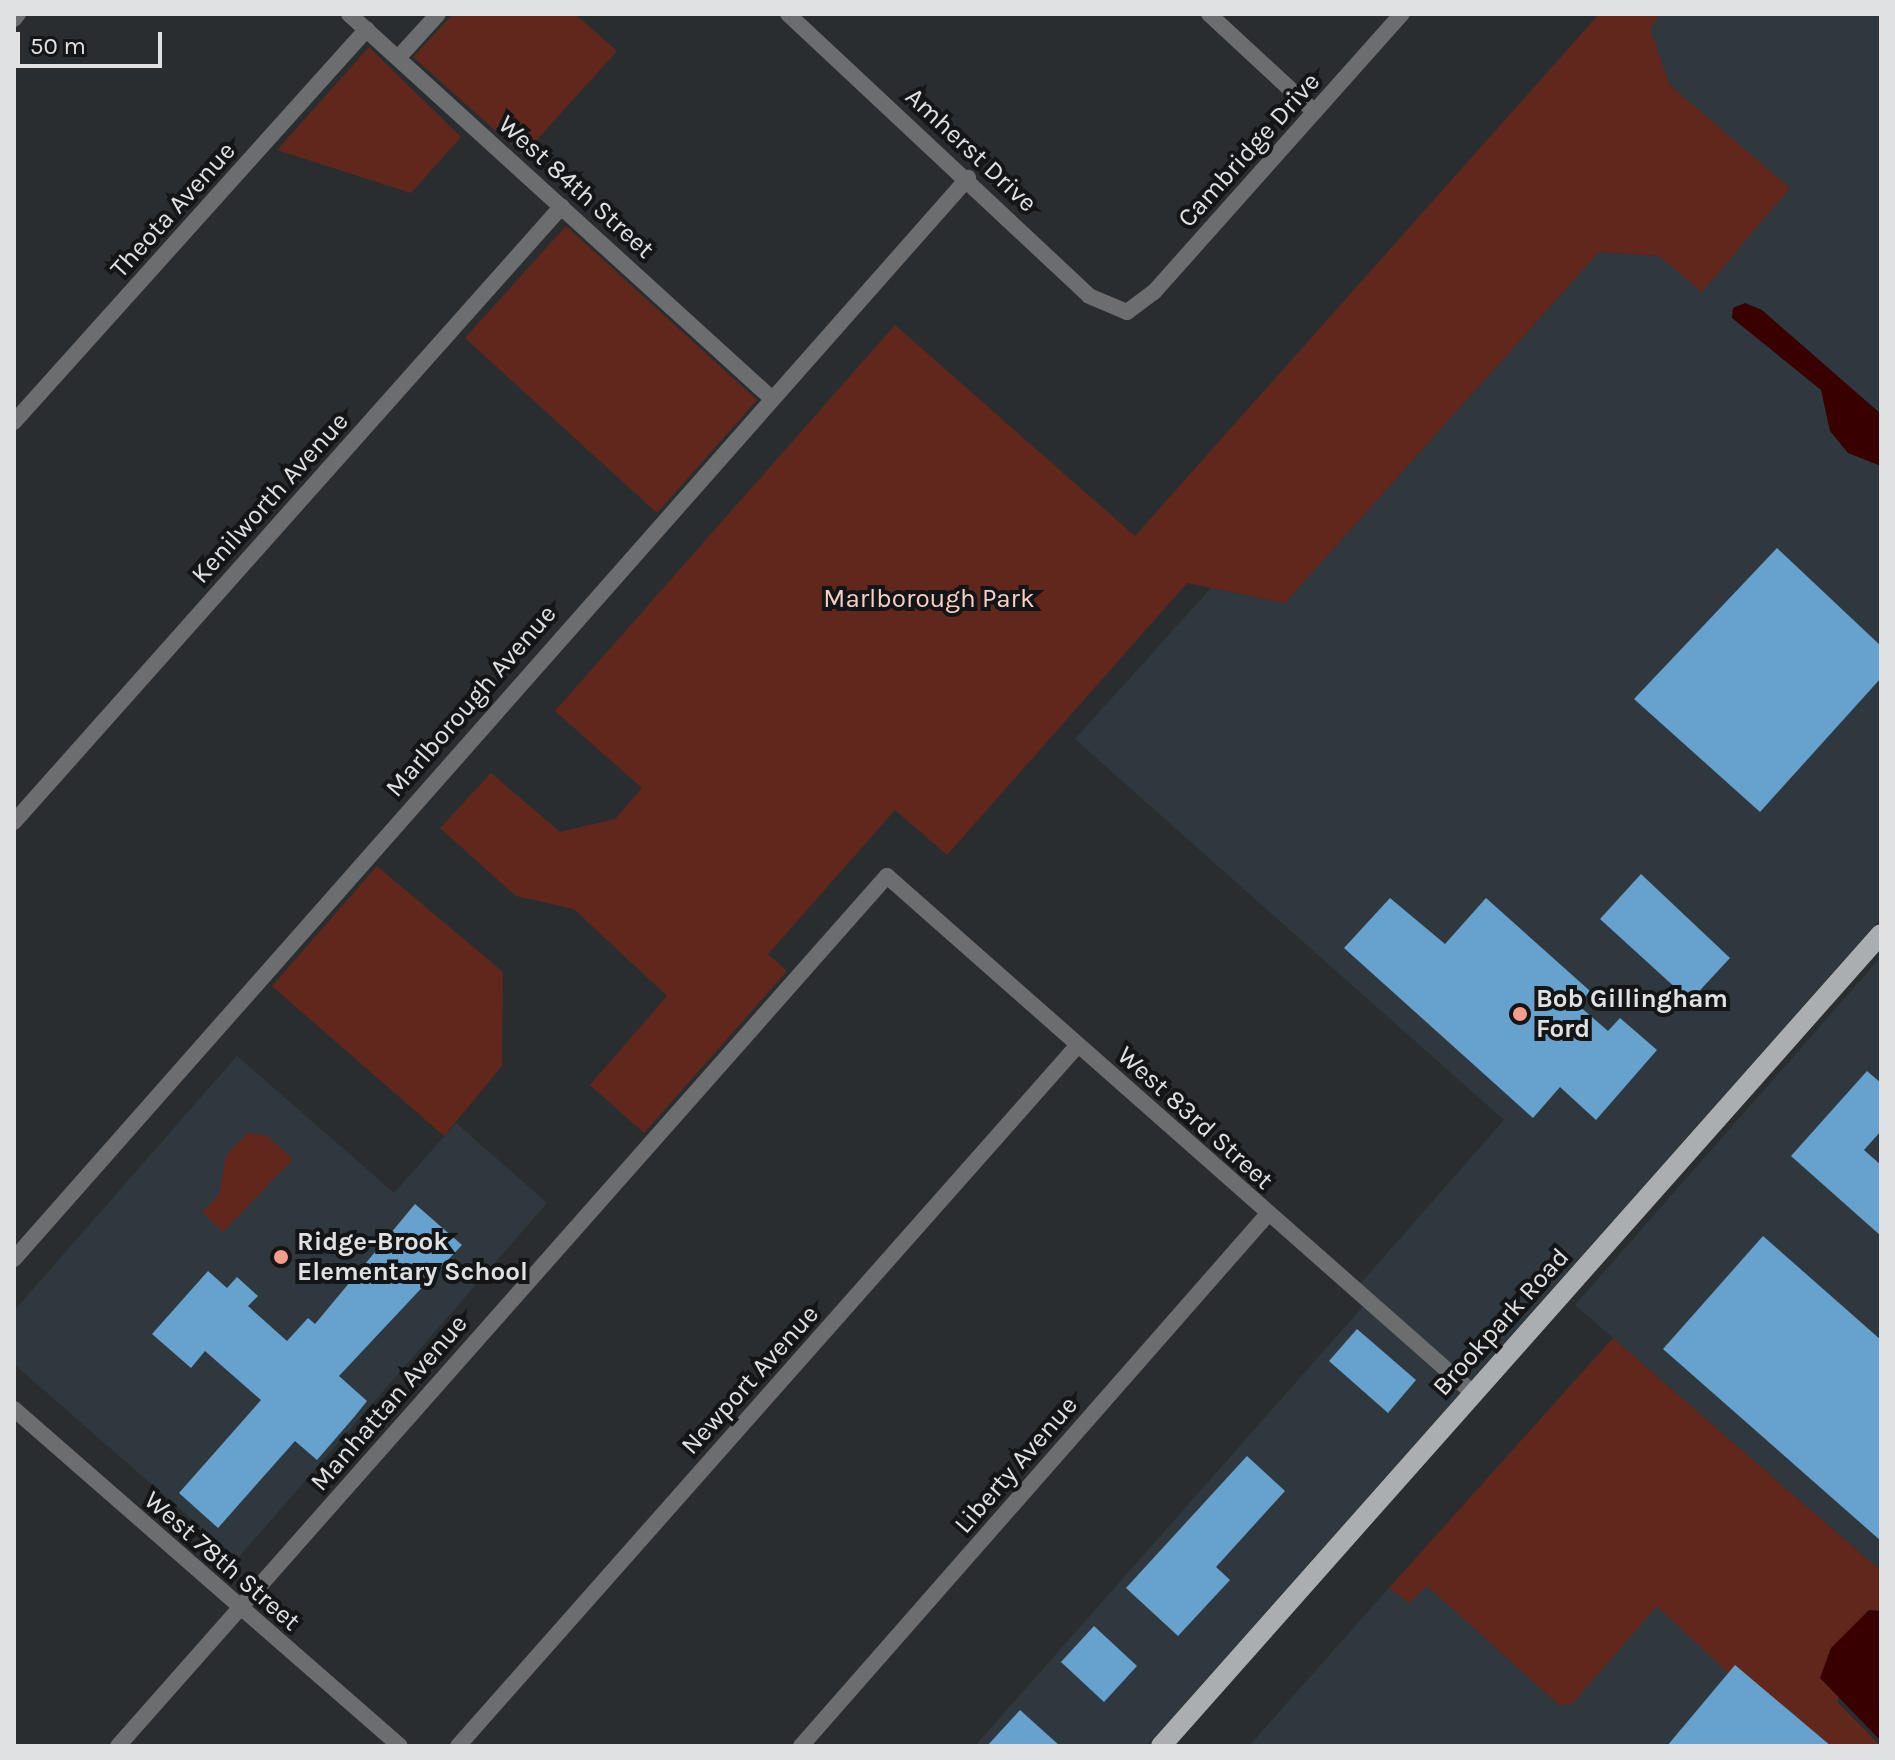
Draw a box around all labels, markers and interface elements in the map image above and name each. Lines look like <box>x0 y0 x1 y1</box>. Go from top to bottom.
scale bar <box>20 16 166 66</box>
text: 50 m <box>30 32 86 60</box>
street label: Cambridge Drive <box>1171 66 1327 234</box>
street label: Amherst Drive <box>899 81 1043 219</box>
street label: West 84th Street <box>492 109 660 265</box>
street label: Theota Avenue <box>104 136 242 284</box>
street label: Kenilworth Avenue <box>185 406 355 590</box>
park label: Marlborough Park <box>823 583 1035 615</box>
street label: Marlborough Avenue <box>379 599 563 803</box>
place label: Bob Gillingham Ford <box>1536 983 1728 1044</box>
marker: Bob Gillingham Ford <box>1511 1005 1529 1023</box>
street label: West 83rd Street <box>1111 1040 1279 1196</box>
place label: Ridge-Brook Elementary School <box>297 1226 528 1288</box>
street label: Brookpark Road <box>1426 1242 1576 1402</box>
marker: Ridge-Brook Elementary School <box>272 1248 290 1266</box>
street label: Newport Avenue <box>675 1299 825 1461</box>
street label: Manhattan Avenue <box>304 1308 474 1498</box>
street label: Liberty Avenue <box>948 1390 1084 1540</box>
street label: West 78th Street <box>138 1485 306 1637</box>

